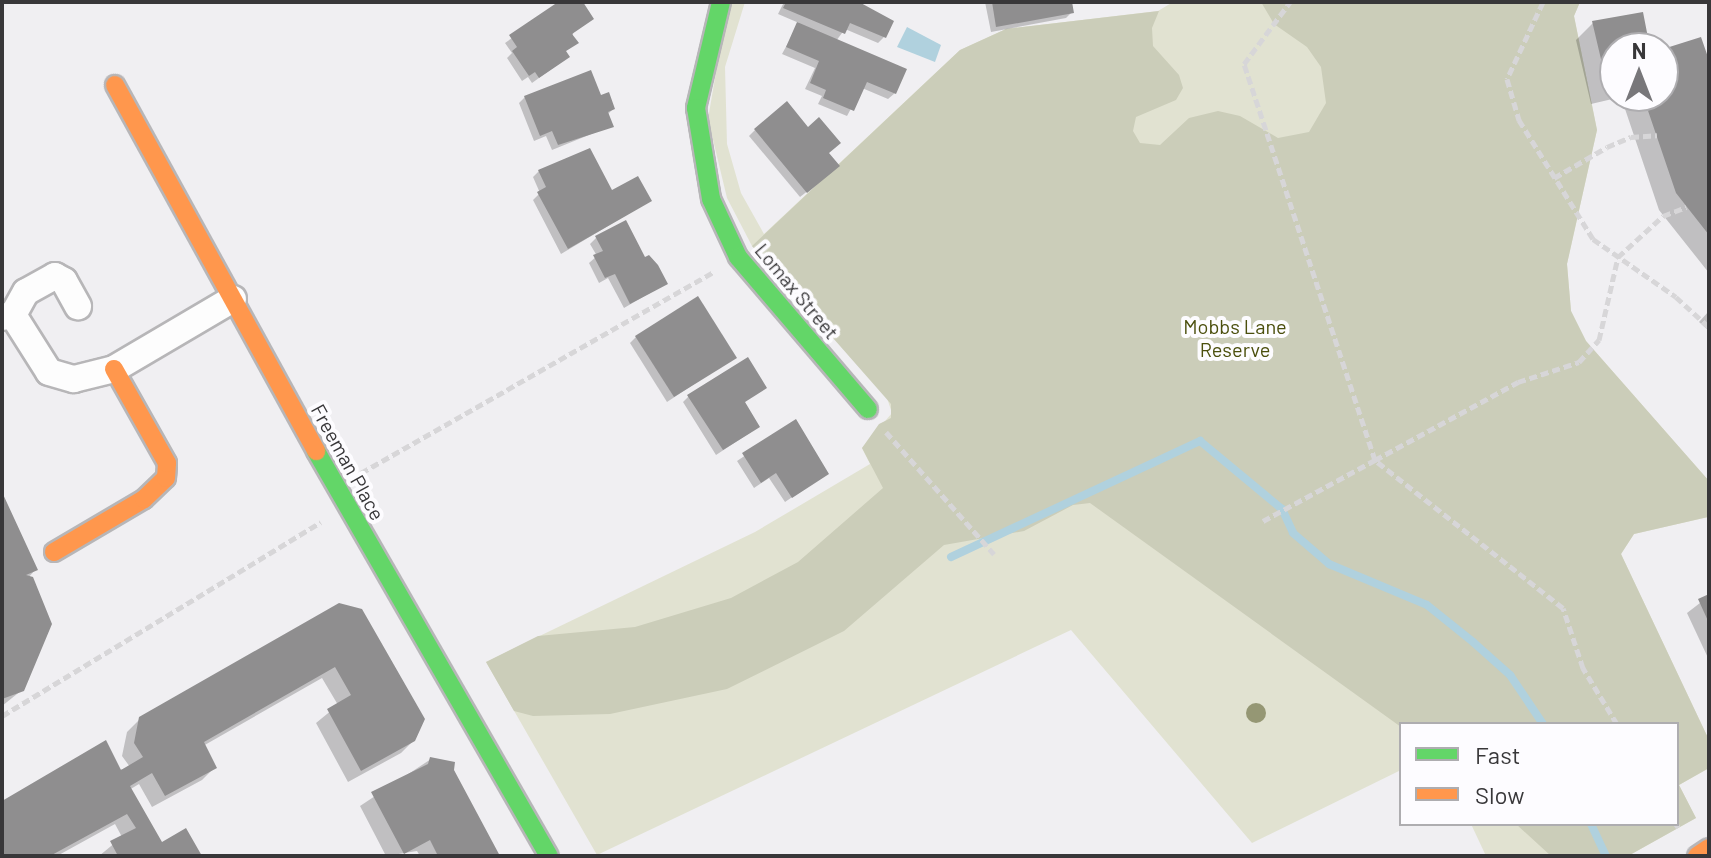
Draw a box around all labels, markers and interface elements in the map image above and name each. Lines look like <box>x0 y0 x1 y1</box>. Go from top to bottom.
north arrow <box>1599 32 1679 112</box>
text: N <box>1632 37 1646 63</box>
street label: Lomax Street <box>750 238 844 344</box>
park label: Mobbs Lane Reserve <box>1183 314 1287 361</box>
street label: Freeman Place <box>306 400 390 524</box>
legend <box>1399 722 1679 826</box>
text: Fast <box>1475 740 1520 769</box>
text: Slow <box>1475 780 1524 809</box>

